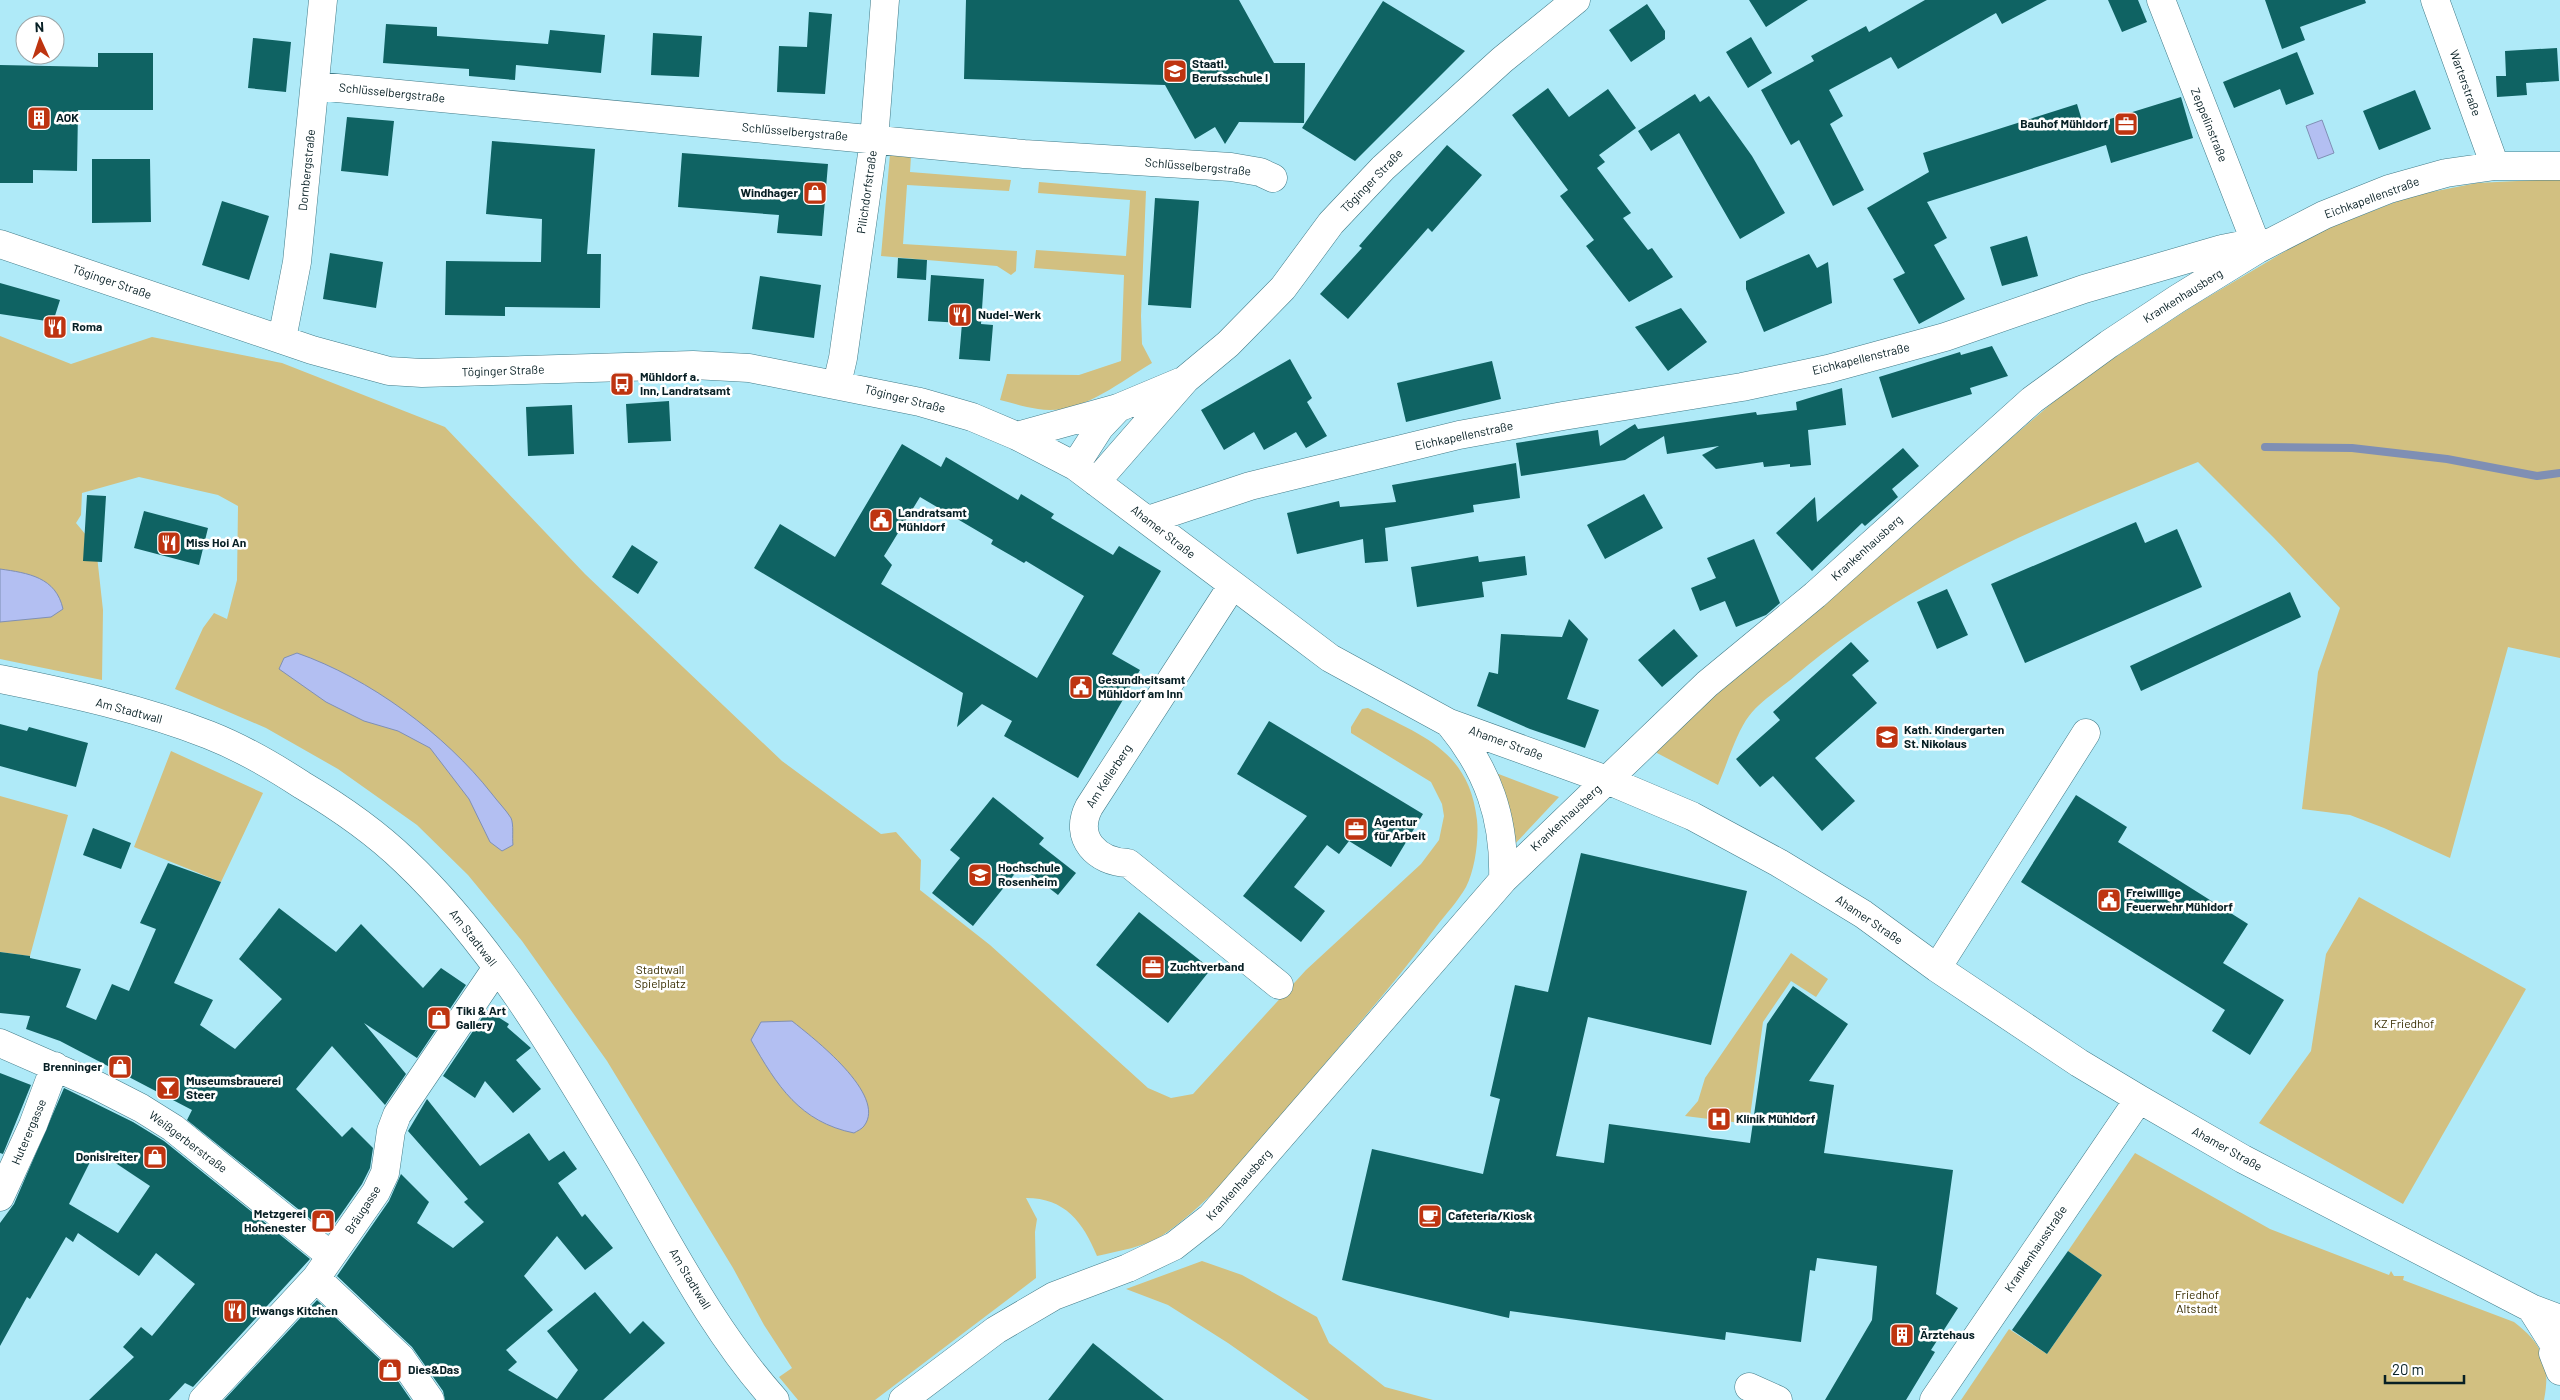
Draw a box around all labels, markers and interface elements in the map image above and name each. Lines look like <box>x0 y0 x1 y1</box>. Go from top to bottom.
north arrow <box>15 15 65 65</box>
text: N <box>34 18 44 35</box>
street label: Warterstraße <box>2448 48 2484 118</box>
place label: Staatl. Berufsschule I <box>1192 56 1268 84</box>
school or university icon: Staatl. Berufsschule I <box>1162 58 1188 84</box>
street label: Schlüsselbergstraße <box>338 79 446 105</box>
street label: Zeppelinstraße <box>2189 86 2231 164</box>
building icon: AOK <box>26 105 52 131</box>
place label: AOK <box>56 110 79 124</box>
office icon: Bauhof Mühldorf <box>2113 111 2139 137</box>
place label: Bauhof Mühldorf <box>2020 116 2108 130</box>
street label: Schlüsselbergstraße <box>741 119 849 143</box>
street label: Dornbergstraße <box>295 128 317 211</box>
street label: Töginger Straße <box>1337 146 1405 215</box>
street label: Pilichdorfstraße <box>853 149 879 234</box>
street label: Schlüsselbergstraße <box>1144 154 1252 178</box>
street label: Eichkapellenstraße <box>2322 173 2421 221</box>
shop icon: Windhager <box>802 180 828 206</box>
place label: Windhager <box>740 185 798 199</box>
street label: Töginger Straße <box>71 261 154 301</box>
street label: Krankenhausberg <box>2140 265 2225 325</box>
restaurant icon: Nudel-Werk <box>947 302 973 328</box>
place label: Nudel-Werk <box>978 307 1042 321</box>
restaurant icon: Roma <box>42 314 68 340</box>
place label: Roma <box>72 319 102 333</box>
street label: Eichkapellenstraße <box>1811 339 1911 377</box>
street label: Töginger Straße <box>461 362 545 378</box>
place label: Mühldorf a. Inn, Landratsamt <box>640 369 731 397</box>
bus stop icon: Mühldorf a. Inn, Landratsamt <box>609 371 635 397</box>
street label: Töginger Straße <box>863 381 947 415</box>
street label: Eichkapellenstraße <box>1413 418 1514 452</box>
street label: Ahamer Straße <box>1129 502 1199 561</box>
place label: Landratsamt Mühldorf <box>898 505 967 533</box>
public building icon: Landratsamt Mühldorf <box>868 507 894 533</box>
street label: Krankenhausberg <box>1828 512 1905 583</box>
restaurant icon: Miss Hoi An <box>156 530 182 556</box>
place label: Miss Hoi An <box>186 535 246 549</box>
place label: Gesundheitsamt Mühldorf am Inn <box>1098 672 1186 700</box>
public building icon: Gesundheitsamt Mühldorf am Inn <box>1068 674 1094 700</box>
street label: Am Stadtwall <box>94 694 164 726</box>
street label: Ahamer Straße <box>1467 722 1545 762</box>
place label: Kath. Kindergarten St. Nikolaus <box>1904 722 2004 750</box>
school or university icon: Kath. Kindergarten St. Nikolaus <box>1874 724 1900 750</box>
street label: Am Kellerberg <box>1082 741 1134 810</box>
street label: Krankenhausberg <box>1527 781 1603 853</box>
place label: Agentur für Arbeit <box>1374 814 1426 842</box>
office icon: Agentur für Arbeit <box>1343 816 1369 842</box>
place label: Hochschule Rosenheim <box>998 860 1061 888</box>
school or university icon: Hochschule Rosenheim <box>967 862 993 888</box>
place label: Freiwillige Feuerwehr Mühldorf <box>2126 885 2233 913</box>
public building icon: Freiwillige Feuerwehr Mühldorf <box>2096 887 2122 913</box>
street label: Ahamer Straße <box>1833 892 1906 947</box>
street label: Am Stadtwall <box>447 906 500 969</box>
office icon: Zuchtverband <box>1140 954 1166 980</box>
place label: Zuchtverband <box>1170 959 1244 973</box>
park label: Stadtwall Spielplatz <box>634 962 686 990</box>
place label: Tiki & Art Gallery <box>456 1003 506 1031</box>
shop icon: Tiki & Art Gallery <box>426 1005 452 1031</box>
park label: KZ Friedhof <box>2374 1016 2434 1030</box>
shop icon: Brenninger <box>107 1054 133 1080</box>
place label: Brenninger <box>43 1059 102 1073</box>
place label: Museumsbrauerei Steer <box>186 1073 281 1101</box>
bar icon: Museumsbrauerei Steer <box>155 1075 181 1101</box>
street label: Huterergasse <box>8 1097 48 1167</box>
hospital icon: Klinik Mühldorf <box>1706 1106 1732 1132</box>
street label: Weißgerberstraße <box>147 1107 230 1175</box>
place label: Klinik Mühldorf <box>1736 1111 1816 1125</box>
street label: Ahamer Straße <box>2190 1123 2265 1173</box>
shop icon: Donislreiter <box>142 1144 168 1170</box>
street label: Krankenhausberg <box>1203 1146 1274 1223</box>
place label: Donislreiter <box>76 1149 138 1163</box>
street label: Bräugasse <box>341 1183 383 1236</box>
cafe icon: Cafeteria/Kiosk <box>1417 1203 1443 1229</box>
street label: Krankenhausstraße <box>2001 1203 2069 1294</box>
place label: Metzgerei Hohenester <box>244 1206 306 1234</box>
shop icon: Metzgerei Hohenester <box>310 1208 336 1234</box>
place label: Cafeteria/Kiosk <box>1448 1208 1533 1222</box>
street label: Am Stadtwall <box>667 1246 714 1311</box>
park label: Friedhof Altstadt <box>2175 1287 2219 1315</box>
restaurant icon: Hwangs Kitchen <box>222 1298 248 1324</box>
place label: Hwangs Kitchen <box>252 1303 338 1317</box>
building icon: Ärztehaus <box>1889 1322 1915 1348</box>
place label: Ärztehaus <box>1920 1327 1975 1341</box>
scale bar <box>2385 1352 2464 1384</box>
shop icon: Dies&Das <box>377 1357 403 1383</box>
text: 20 m <box>2392 1360 2424 1378</box>
place label: Dies&Das <box>408 1362 459 1376</box>

